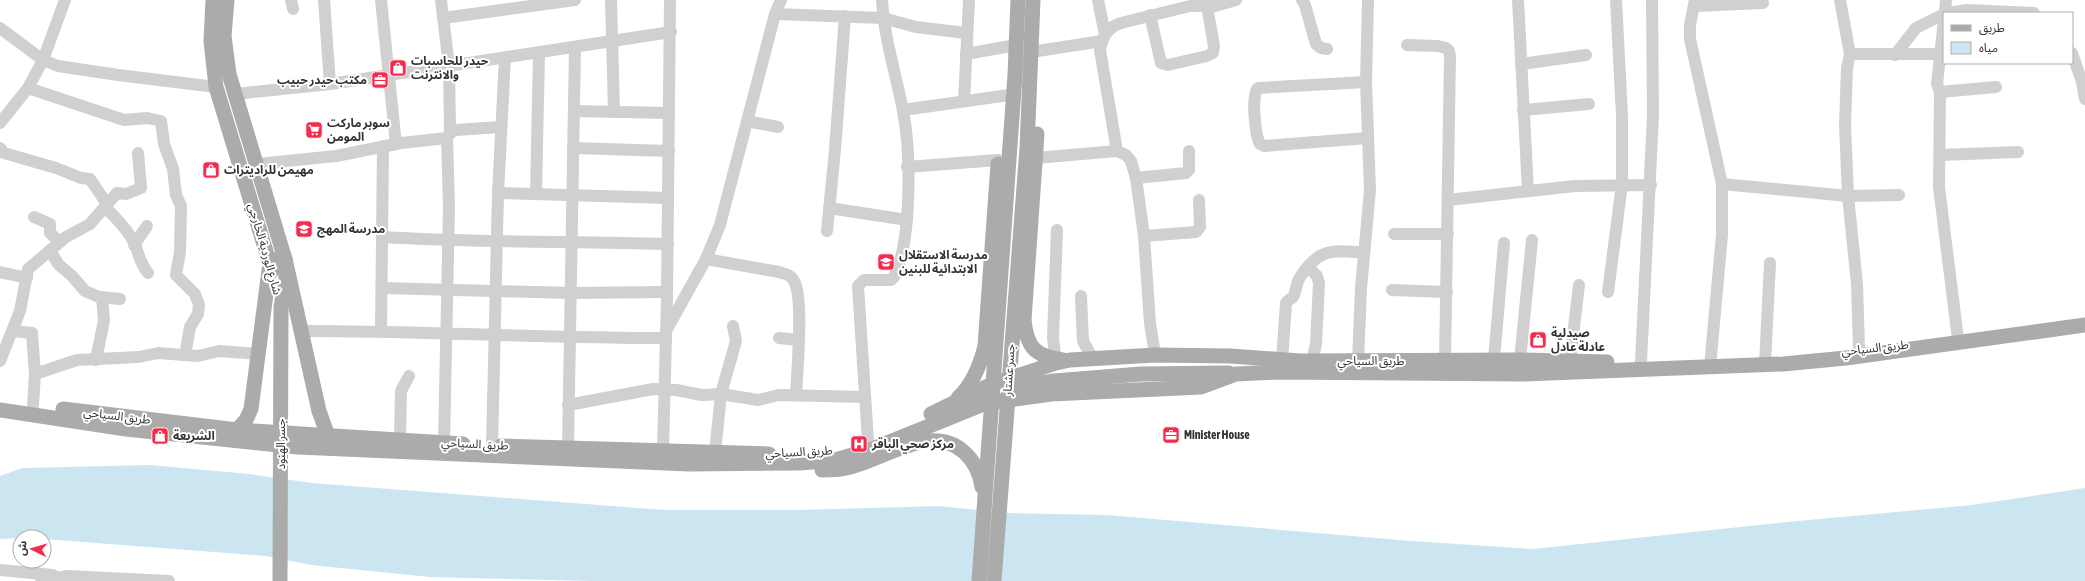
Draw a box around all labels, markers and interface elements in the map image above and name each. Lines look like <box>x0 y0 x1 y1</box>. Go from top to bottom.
legend <box>1943 12 2073 64</box>
text: طريق <box>1979 21 2005 36</box>
text: مياه <box>1979 41 1998 55</box>
place label: حيدر للحاسبات والانترنت <box>411 54 489 82</box>
shop icon: حيدر للحاسبات والانترنت <box>388 58 408 78</box>
office icon: مكتب حيدر حبيب <box>370 70 390 90</box>
place label: مكتب حيدر حبيب <box>277 73 367 87</box>
place label: سوبر ماركت المومن <box>327 116 390 144</box>
supermarket icon: سوبر ماركت المومن <box>304 120 324 140</box>
shop icon: مهيمن للراديترات <box>201 160 221 180</box>
place label: مهيمن للراديترات <box>224 163 314 177</box>
street label: شارع الوردية الخارجي <box>243 202 285 297</box>
school or university icon: مدرسة المهج <box>294 219 314 239</box>
place label: مدرسة المهج <box>317 222 385 238</box>
place label: مدرسة الاستقلال الابتدائية للبنين <box>899 248 988 276</box>
school or university icon: مدرسة الاستقلال الابتدائية للبنين <box>876 252 896 272</box>
place label: صيدلية عادلة عادل <box>1551 326 1605 354</box>
shop icon: صيدلية عادلة عادل <box>1528 330 1548 350</box>
street label: طريق السياحي <box>1841 338 1910 361</box>
street label: جسر عشتار <box>1000 343 1018 398</box>
street label: طريق السياحي <box>1337 354 1405 371</box>
street label: طريق السياحي <box>82 405 151 430</box>
street label: جسر الهنود <box>274 418 288 470</box>
office icon: Minister House <box>1161 425 1181 445</box>
shop icon: الشريعة <box>150 426 170 446</box>
place label: Minister House <box>1184 428 1250 442</box>
place label: الشريعة <box>173 429 215 443</box>
hospital icon: مركز صحي الباقر <box>849 434 869 454</box>
street label: طريق السياحي <box>441 435 509 456</box>
place label: مركز صحي الباقر <box>871 437 954 454</box>
street label: طريق السياحي <box>765 443 833 464</box>
north arrow <box>12 529 52 569</box>
text: ش <box>15 540 30 556</box>

